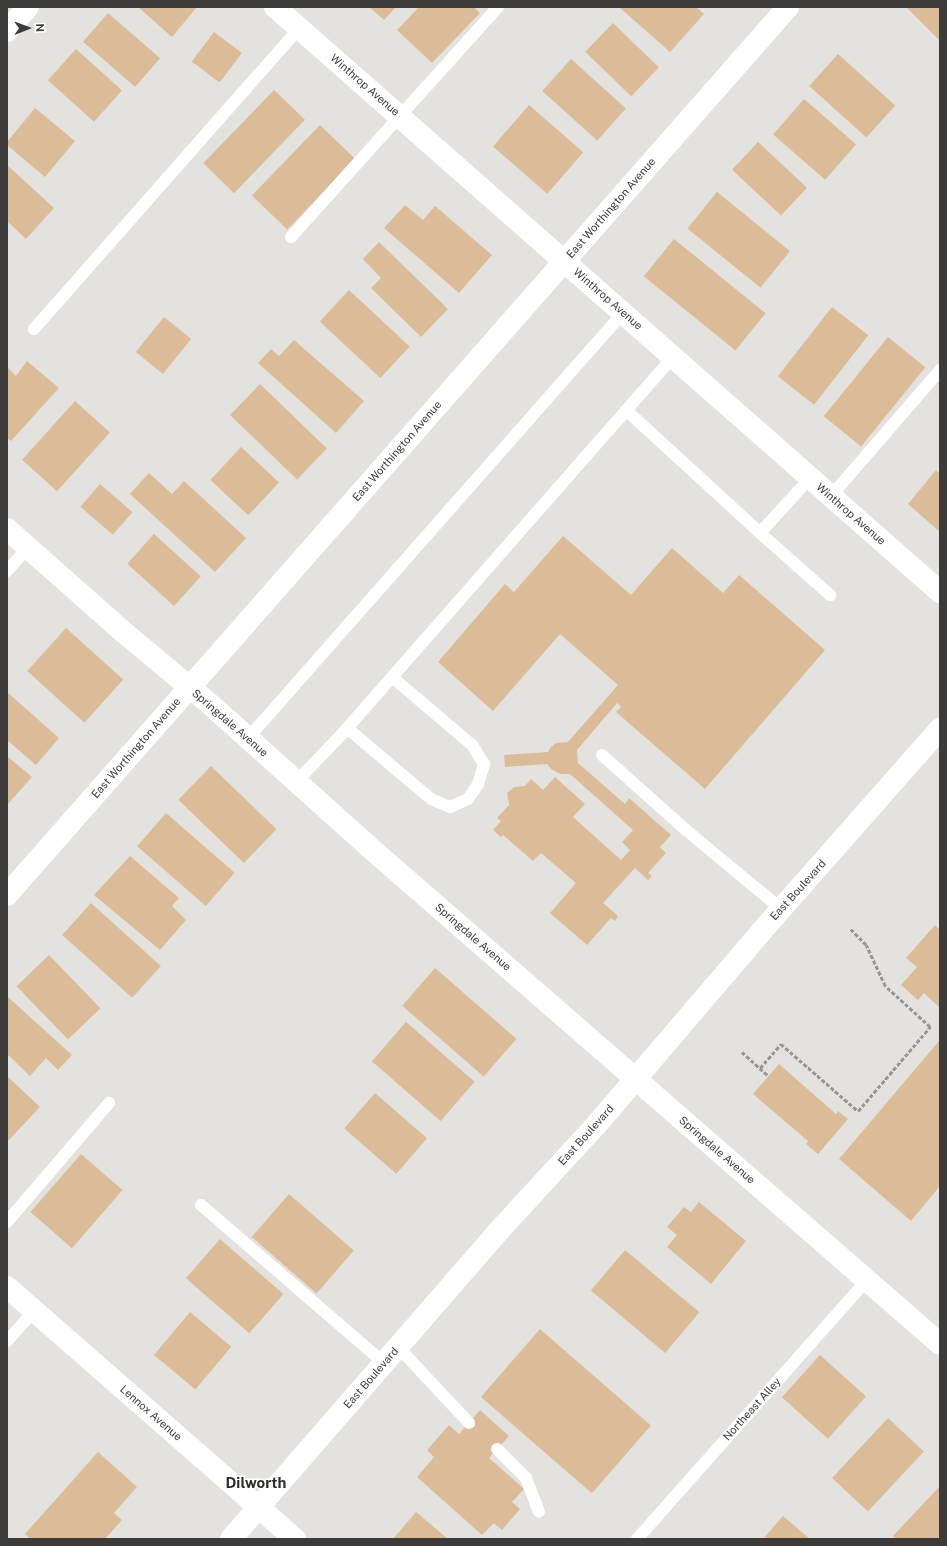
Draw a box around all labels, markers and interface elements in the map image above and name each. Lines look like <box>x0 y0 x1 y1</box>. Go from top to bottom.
north arrow <box>8 8 48 48</box>
text: N <box>34 23 46 32</box>
street label: Winthrop Avenue <box>328 51 402 119</box>
street label: East Worthington Avenue <box>564 155 658 261</box>
street label: Winthrop Avenue <box>571 265 645 333</box>
street label: East Worthington Avenue <box>350 398 444 504</box>
street label: Winthrop Avenue <box>814 480 888 548</box>
street label: Springdale Avenue <box>189 686 271 760</box>
street label: East Worthington Avenue <box>89 695 183 801</box>
street label: East Boulevard <box>767 857 829 923</box>
street label: Springdale Avenue <box>432 900 514 974</box>
street label: East Boulevard <box>555 1102 617 1168</box>
street label: Springdale Avenue <box>676 1113 758 1187</box>
street label: East Boulevard <box>341 1345 401 1411</box>
street label: Northeast Alley <box>720 1375 784 1443</box>
street label: Lennox Avenue <box>117 1383 185 1443</box>
district label: Dilworth <box>226 1474 286 1492</box>

